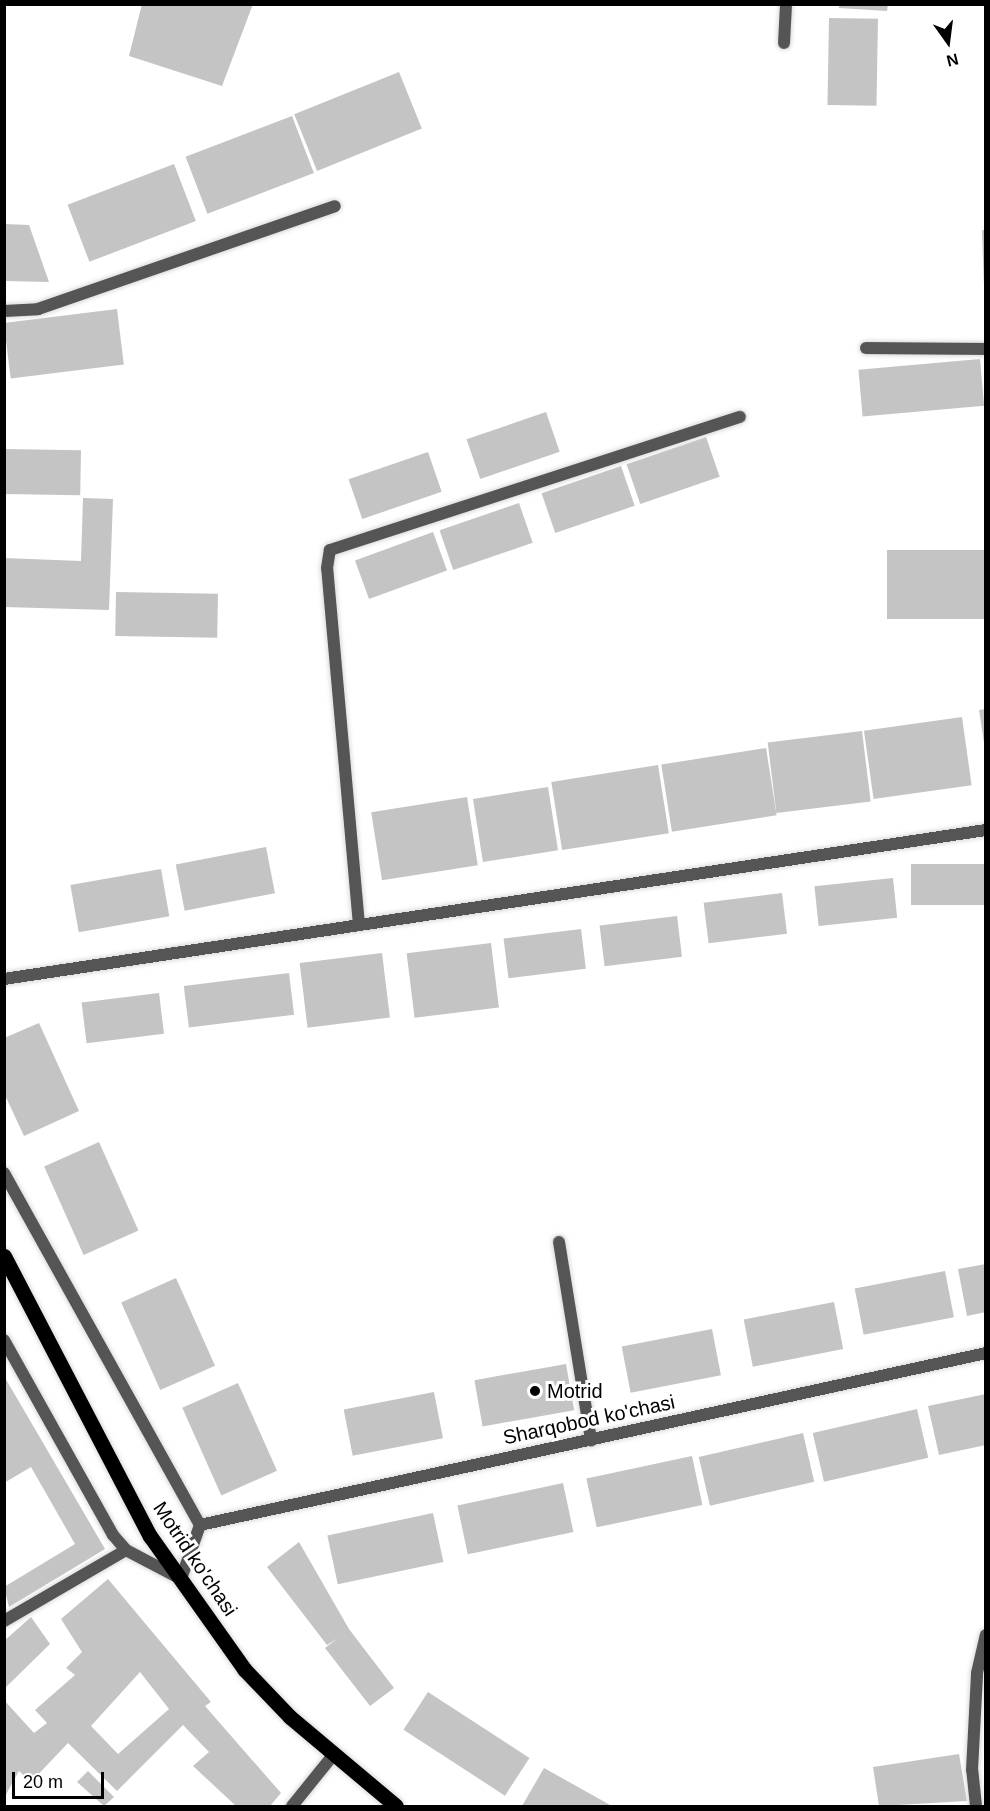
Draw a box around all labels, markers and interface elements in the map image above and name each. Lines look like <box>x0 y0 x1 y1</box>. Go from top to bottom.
north arrow <box>918 12 978 72</box>
text: N <box>945 50 960 70</box>
place label: Motrid <box>547 1379 603 1403</box>
marker: Motrid <box>528 1384 542 1398</box>
street label: Sharqobod ko'chasi <box>501 1390 677 1450</box>
street label: Motrid ko'chasi <box>148 1497 242 1621</box>
scale bar <box>15 1760 106 1798</box>
text: 20 m <box>23 1772 63 1792</box>

